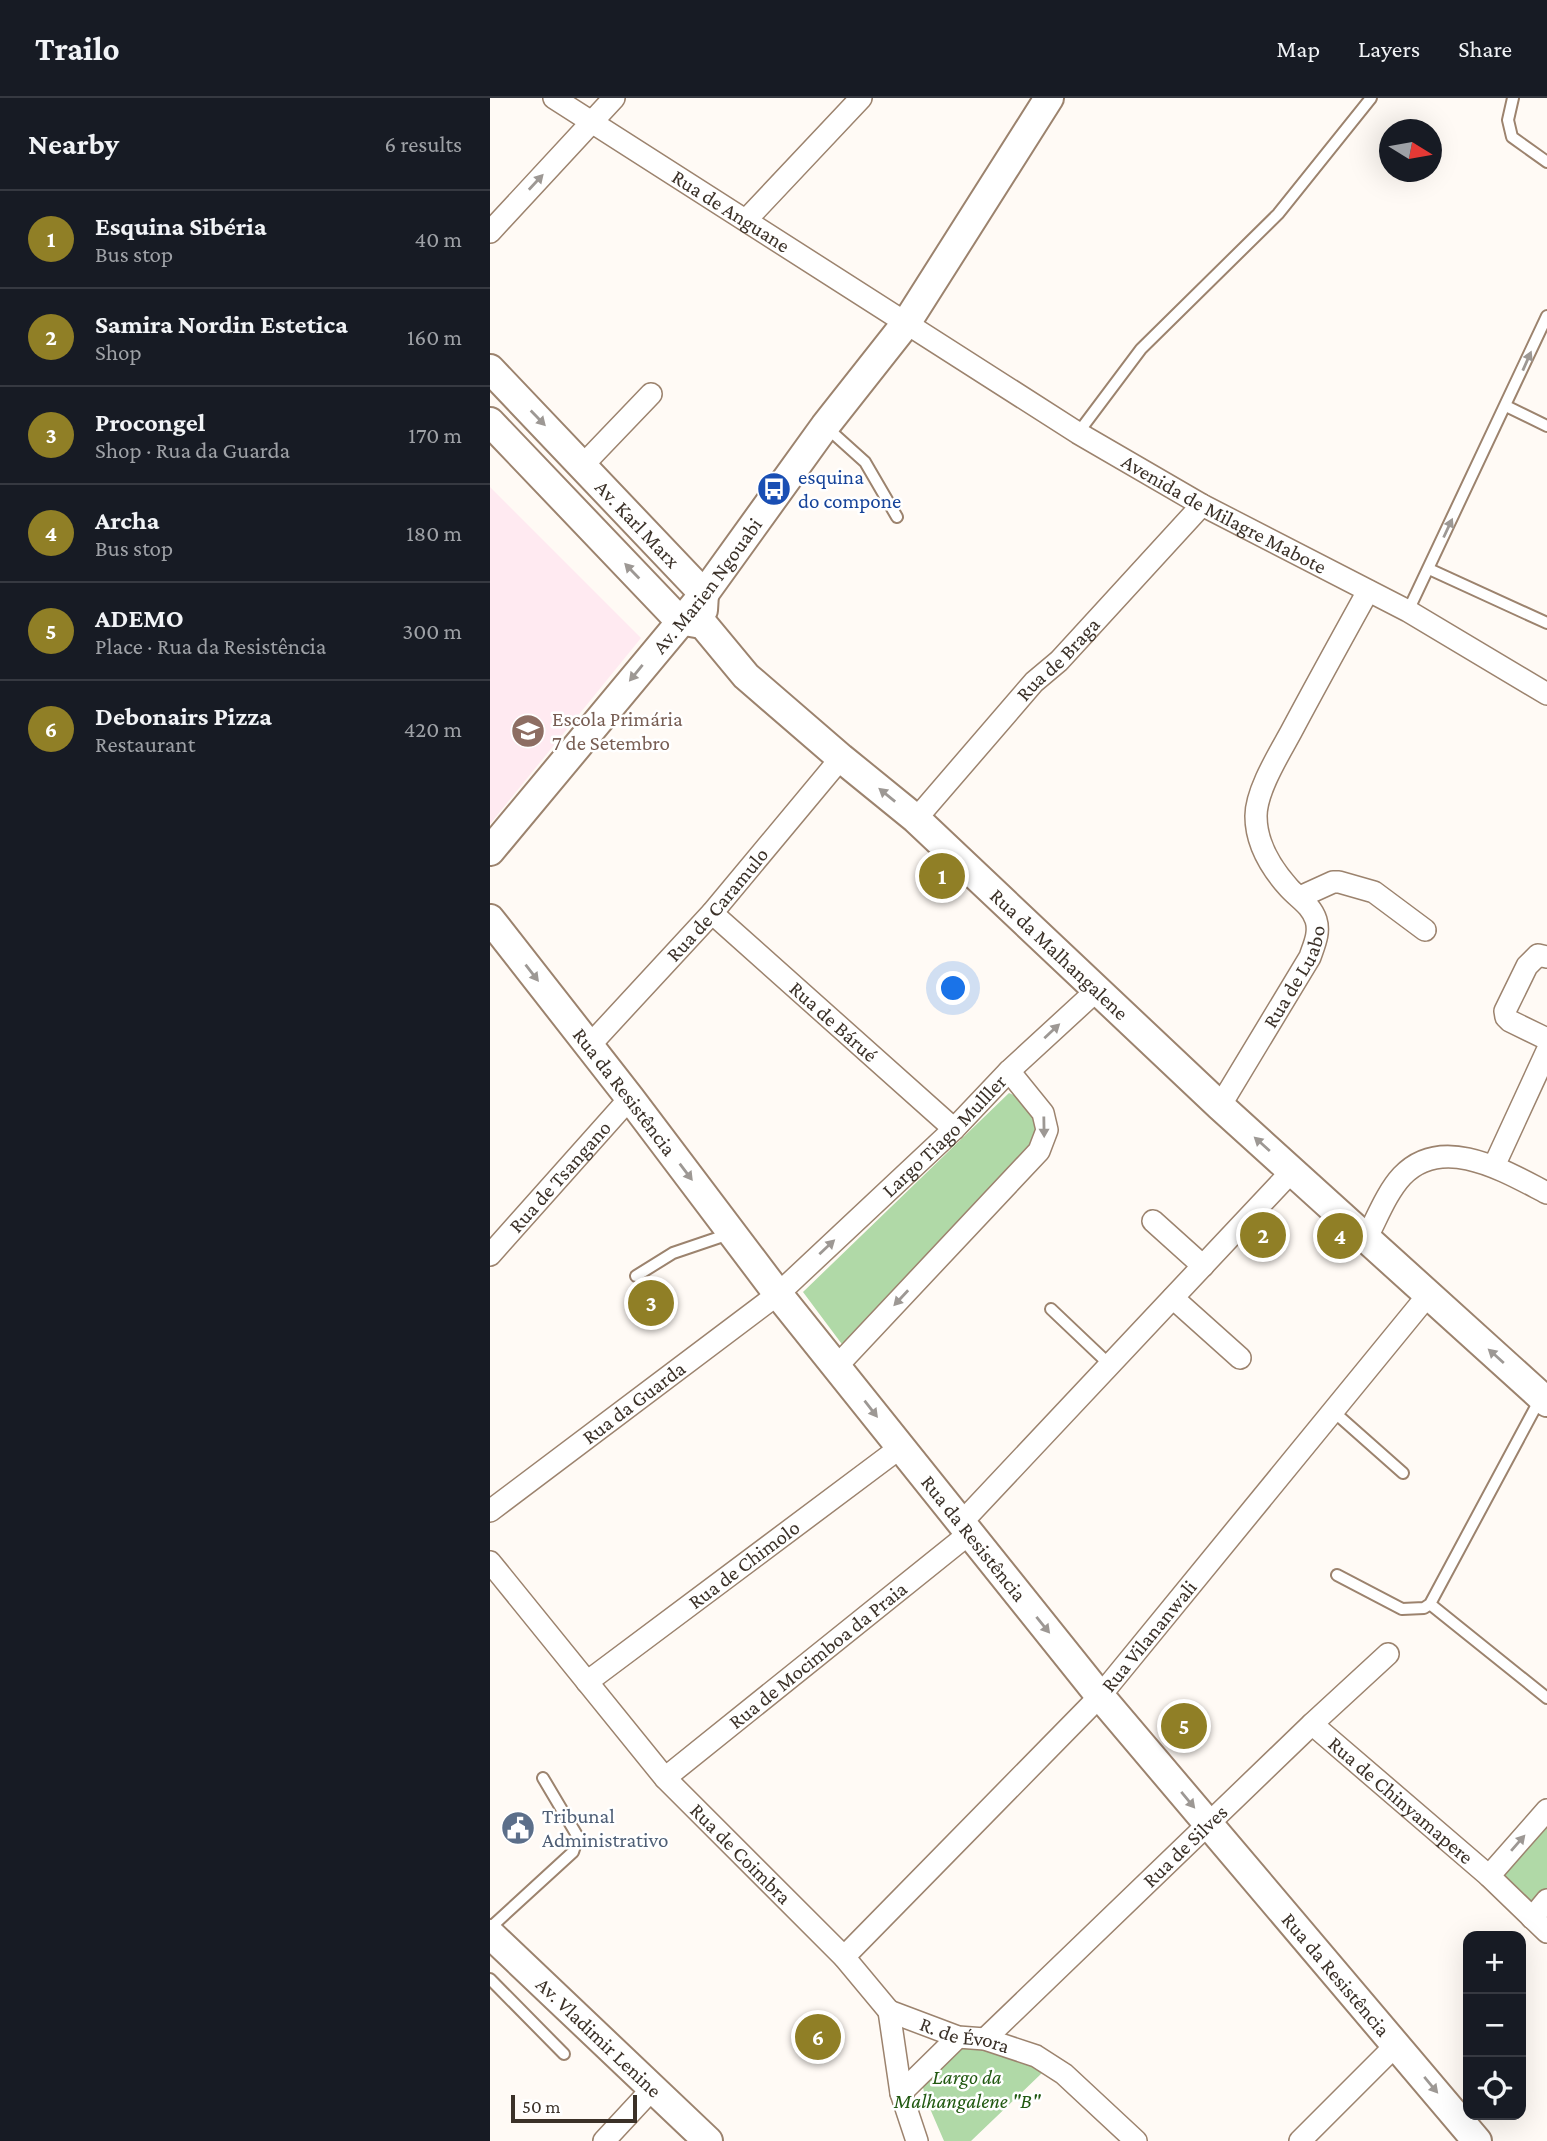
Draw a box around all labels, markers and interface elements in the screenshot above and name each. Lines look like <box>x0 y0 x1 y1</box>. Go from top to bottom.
text: Trailo <box>35 30 120 67</box>
text: Map <box>1276 35 1320 62</box>
text: Layers <box>1358 35 1420 62</box>
text: Share <box>1458 35 1512 62</box>
north arrow <box>1379 119 1442 182</box>
text: Nearby <box>28 127 119 160</box>
text: 6 results <box>385 131 462 157</box>
street label: Rua de Anguane <box>668 165 794 258</box>
one-way arrow <box>528 174 544 191</box>
text: Esquina Sibéria <box>95 212 267 241</box>
text: 1 <box>47 226 55 252</box>
text: 40 m <box>414 226 462 252</box>
text: Bus stop <box>95 241 173 267</box>
text: Samira Nordin Estetica <box>95 310 348 339</box>
text: 2 <box>45 324 57 350</box>
text: 160 m <box>407 324 462 350</box>
text: Shop <box>95 339 142 365</box>
one-way arrow <box>1521 351 1532 371</box>
text: Procongel <box>95 408 205 437</box>
one-way arrow <box>529 409 545 426</box>
text: 3 <box>45 422 57 448</box>
text: 170 m <box>408 422 462 448</box>
text: Shop · Rua da Guarda <box>95 437 290 463</box>
street label: Avenida de Milagre Mabote <box>1117 449 1330 579</box>
place label: esquina do compone <box>798 465 901 513</box>
bus stop icon: esquina do compone <box>755 470 793 508</box>
street label: Av. Karl Marx <box>590 475 685 573</box>
text: Archa <box>95 506 159 535</box>
street label: Av. Marien Ngouabi <box>647 513 767 659</box>
one-way arrow <box>1442 518 1454 538</box>
text: 4 <box>45 520 57 546</box>
text: 180 m <box>406 520 462 546</box>
text: Bus stop <box>95 535 173 561</box>
one-way arrow <box>625 563 641 580</box>
text: ADEMO <box>95 604 184 633</box>
street label: Rua de Braga <box>1011 612 1105 706</box>
text: 5 <box>45 618 57 644</box>
text: 300 m <box>402 618 462 644</box>
text: Place · Rua da Resistência <box>95 633 326 659</box>
one-way arrow <box>629 665 644 682</box>
text: Debonairs Pizza <box>95 702 272 731</box>
place label: Escola Primária 7 de Setembro <box>552 707 683 755</box>
school or university icon: Escola Primária 7 de Setembro <box>509 712 547 750</box>
text: 6 <box>45 716 57 742</box>
text: 420 m <box>404 716 462 742</box>
text: Restaurant <box>95 731 195 757</box>
one-way arrow <box>878 788 896 803</box>
street label: Rua de Caramulo <box>661 843 773 967</box>
pin: 1 <box>919 850 965 902</box>
street label: Rua da Malhangalene <box>985 883 1133 1025</box>
street label: Rua de Luabo <box>1258 925 1330 1032</box>
one-way arrow <box>525 963 540 981</box>
your location <box>936 971 970 1005</box>
street label: Rua de Bárué <box>785 976 882 1067</box>
street label: Rua da Resistência <box>568 1023 681 1161</box>
one-way arrow <box>1043 1023 1061 1039</box>
street label: Largo Tiago Mulller <box>877 1069 1012 1202</box>
street label: Rua de Tsangano <box>504 1116 616 1238</box>
one-way arrow <box>1038 1116 1049 1138</box>
one-way arrow <box>1254 1136 1271 1152</box>
one-way arrow <box>679 1163 693 1181</box>
pin: 2 <box>1240 1209 1286 1261</box>
pin: 4 <box>1317 1210 1363 1262</box>
one-way arrow <box>818 1240 835 1256</box>
pin: 3 <box>628 1277 674 1329</box>
one-way arrow <box>893 1289 909 1307</box>
one-way arrow <box>1487 1348 1505 1364</box>
street label: Rua da Guarda <box>577 1356 690 1449</box>
one-way arrow <box>864 1400 879 1418</box>
street label: Rua da Resistência <box>916 1470 1032 1607</box>
street label: Rua de Chimolo <box>684 1515 804 1614</box>
street label: Rua Vilananwali <box>1096 1575 1202 1697</box>
street label: Rua de Mocimboa da Praia <box>724 1576 912 1734</box>
one-way arrow <box>1036 1615 1051 1633</box>
pin: 5 <box>1161 1700 1207 1752</box>
street label: Rua de Chinyamapere <box>1323 1731 1478 1869</box>
one-way arrow <box>1180 1791 1196 1809</box>
street label: Rua de Coimbra <box>685 1798 796 1909</box>
street label: Rua de Silves <box>1138 1800 1233 1892</box>
place label: Tribunal Administrativo <box>542 1804 668 1852</box>
public building icon: Tribunal Administrativo <box>499 1809 537 1847</box>
one-way arrow <box>1510 1834 1526 1852</box>
street label: Rua da Resistência <box>1277 1908 1395 2042</box>
map controls <box>1463 1931 1526 2120</box>
button: + <box>1463 1931 1526 1994</box>
street label: Av. Vladimir Lenine <box>531 1972 666 2102</box>
button: − <box>1463 1994 1526 2057</box>
pin: 6 <box>795 2011 841 2063</box>
street label: R. de Évora <box>916 2012 1013 2058</box>
button: locate <box>1463 2057 1526 2120</box>
park label: Largo da Malhangalene "B" <box>893 2065 1042 2113</box>
one-way arrow <box>1423 2077 1438 2094</box>
scale bar <box>511 2092 637 2124</box>
text: 50 m <box>522 2096 561 2117</box>

